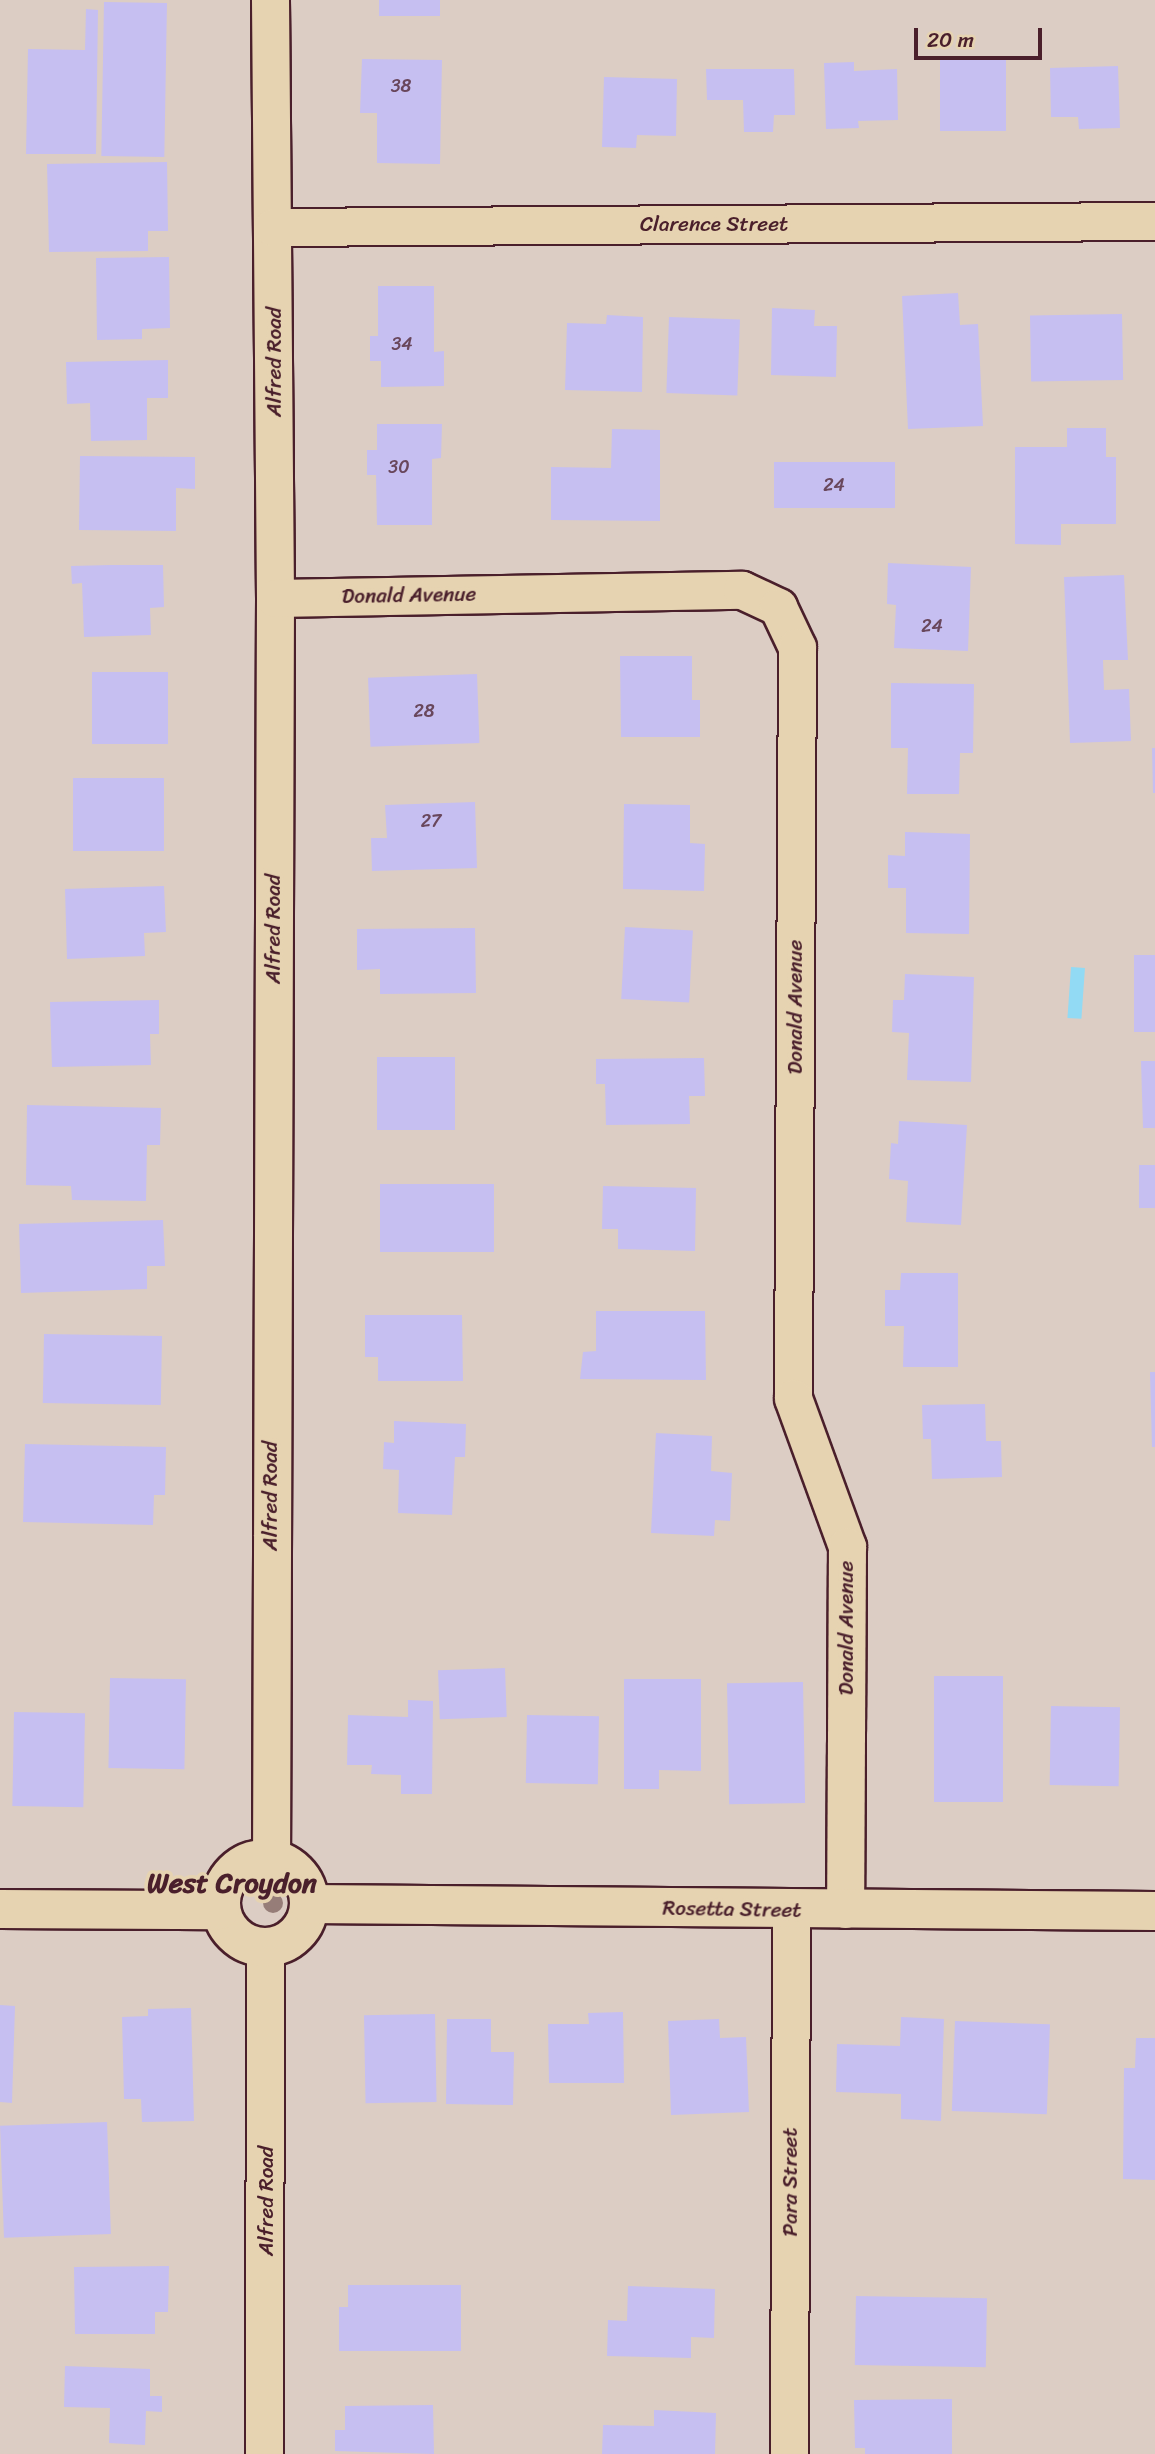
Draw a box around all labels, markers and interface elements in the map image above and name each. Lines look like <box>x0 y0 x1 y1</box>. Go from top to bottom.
scale bar <box>917 14 1045 58</box>
text: 20 m <box>927 21 974 59</box>
house number: 38 <box>391 75 411 97</box>
street label: Clarence Street <box>640 211 788 237</box>
street label: Alfred Road <box>261 307 287 417</box>
house number: 34 <box>391 333 413 355</box>
house number: 30 <box>388 456 410 478</box>
house number: 24 <box>823 474 845 496</box>
street label: Donald Avenue <box>341 581 477 609</box>
house number: 24 <box>921 615 943 637</box>
house number: 28 <box>413 700 435 722</box>
house number: 27 <box>421 810 441 832</box>
street label: Alfred Road <box>260 874 286 984</box>
street label: Donald Avenue <box>782 940 808 1074</box>
street label: Alfred Road <box>257 1441 283 1551</box>
street label: Donald Avenue <box>833 1561 859 1695</box>
district label: West Croydon <box>147 1866 317 1900</box>
street label: Rosetta Street <box>663 1895 801 1923</box>
street label: Para Street <box>777 2128 803 2236</box>
street label: Alfred Road <box>253 2146 279 2256</box>

